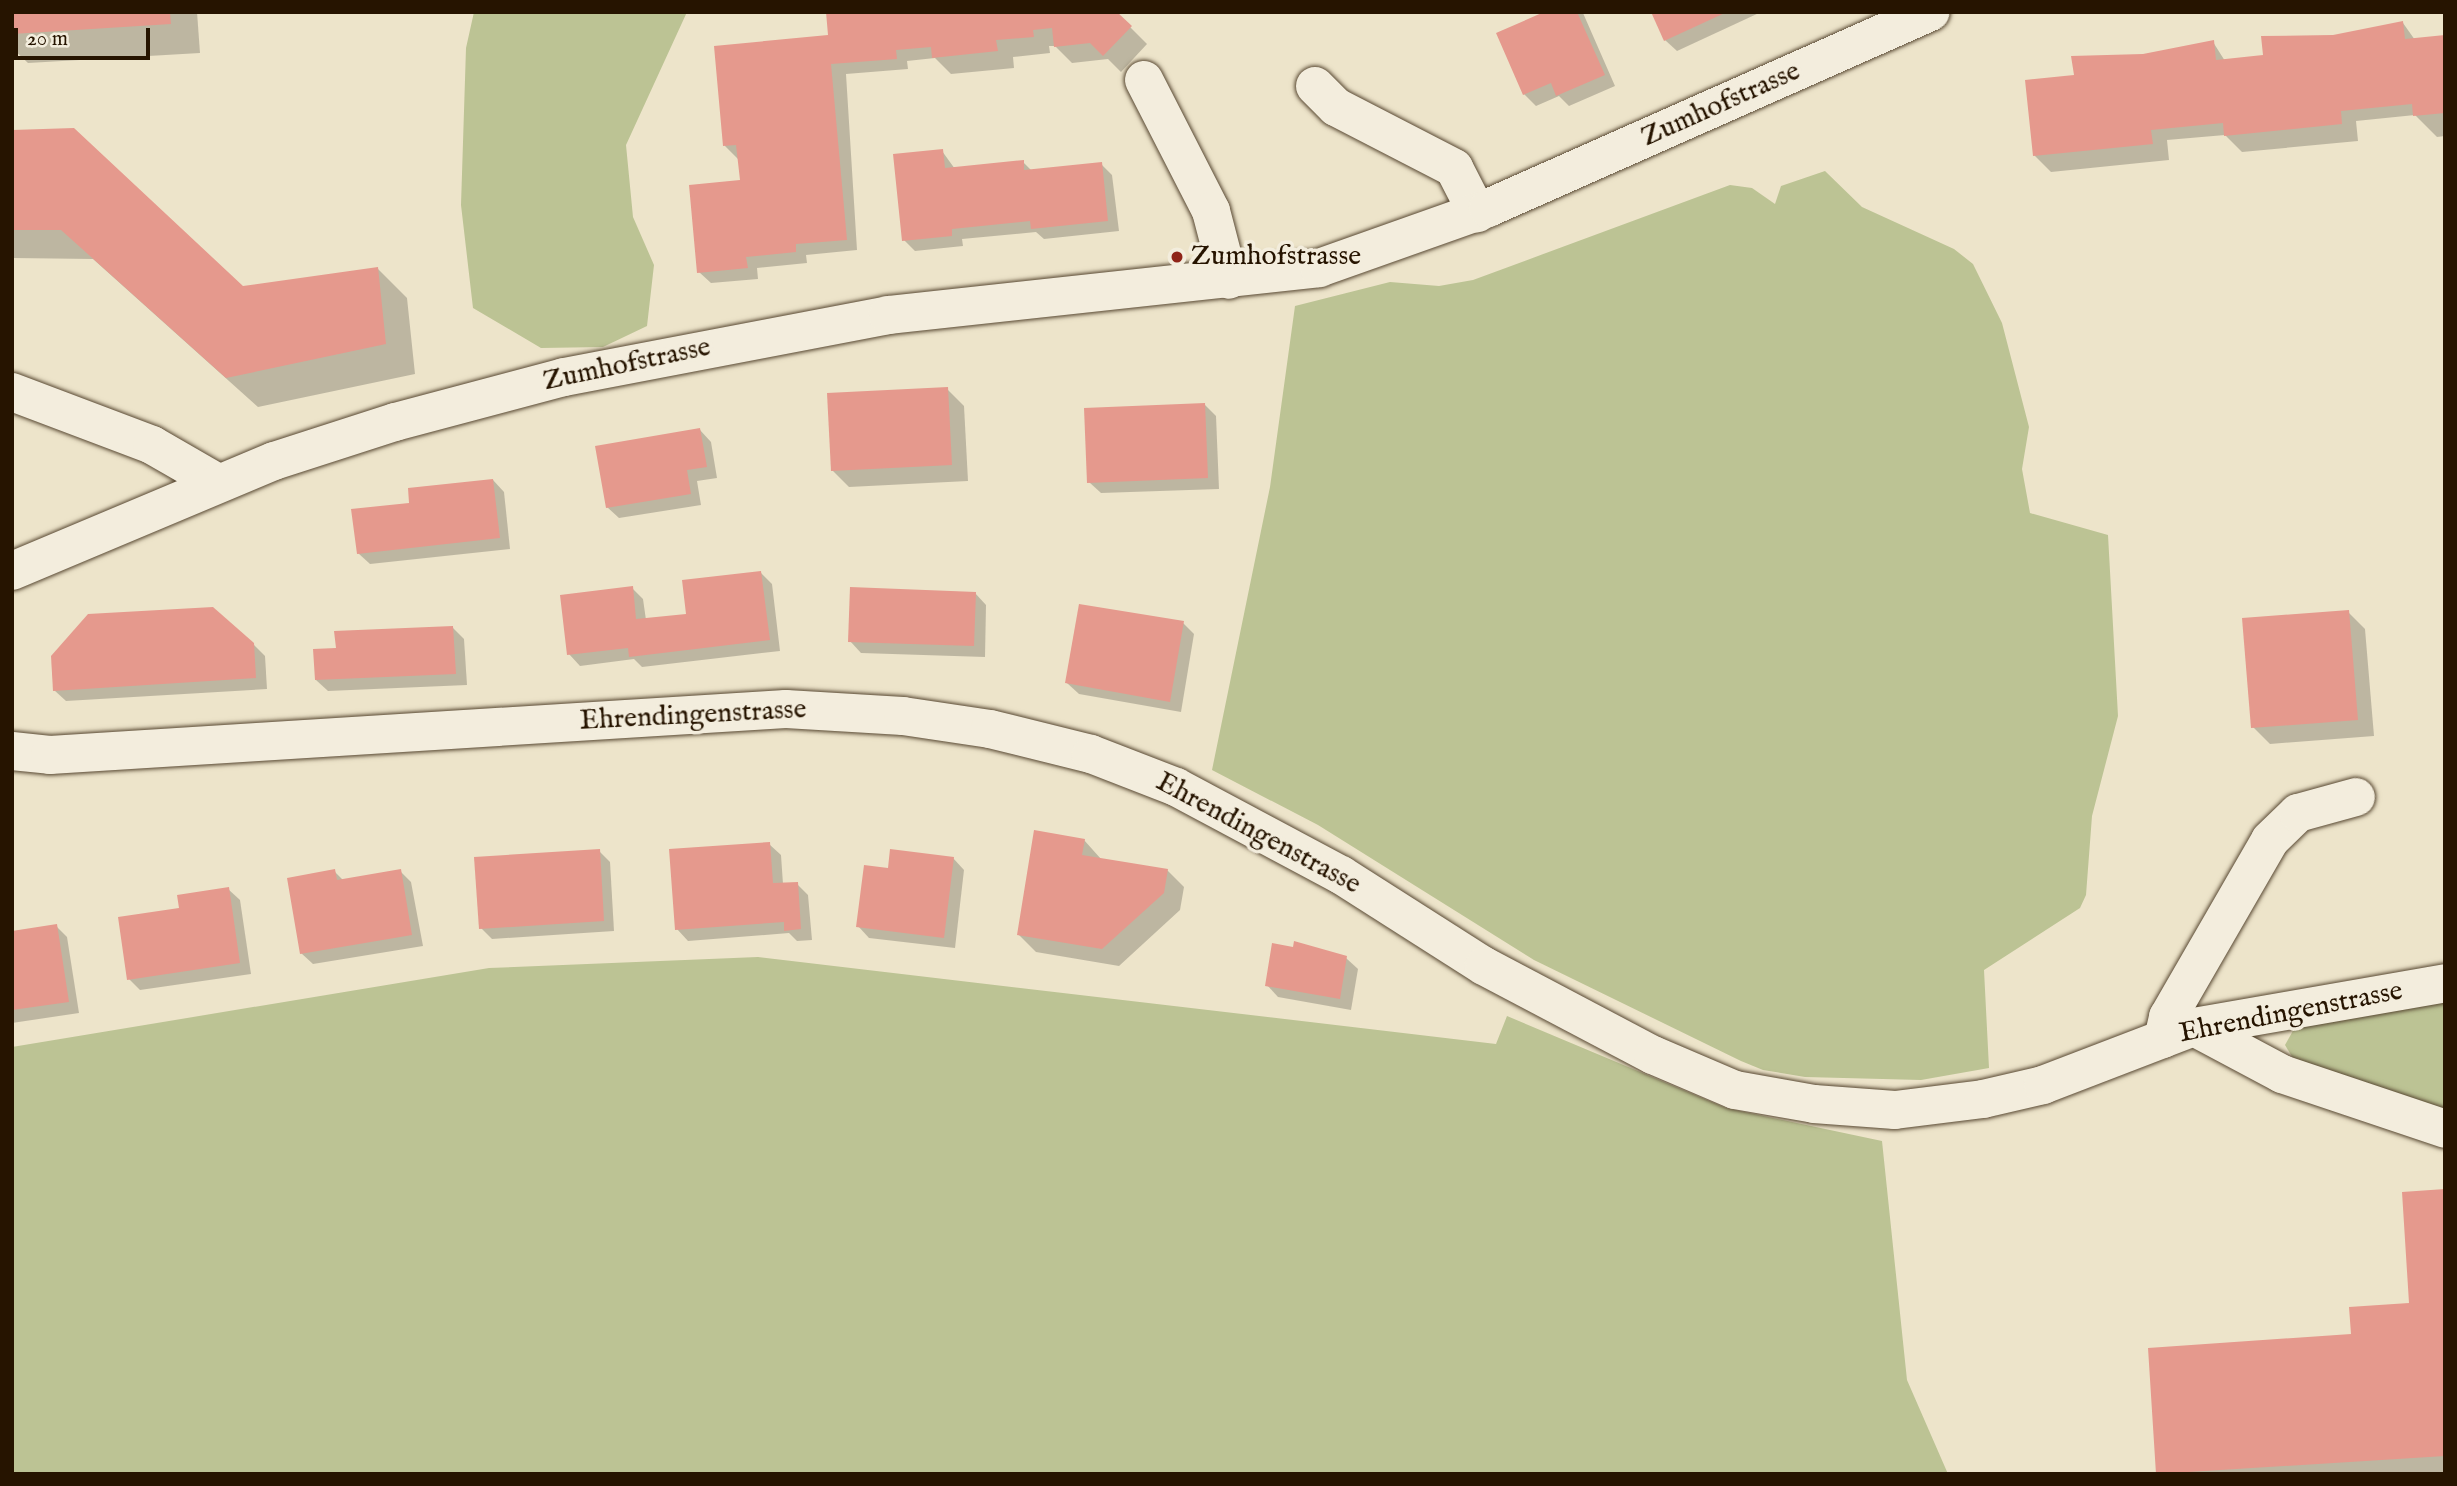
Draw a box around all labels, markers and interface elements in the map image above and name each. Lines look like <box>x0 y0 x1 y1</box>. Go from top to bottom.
scale bar <box>18 14 154 58</box>
text: 20 m <box>27 26 68 53</box>
street label: Zumhofstrasse <box>1636 55 1806 155</box>
place label: Zumhofstrasse <box>1191 240 1361 274</box>
marker: Zumhofstrasse <box>1169 249 1185 265</box>
street label: Zumhofstrasse <box>540 331 714 399</box>
street label: Ehrendingenstrasse <box>579 693 807 739</box>
street label: Ehrendingenstrasse <box>1150 766 1366 902</box>
street label: Ehrendingenstrasse <box>2176 975 2406 1051</box>

